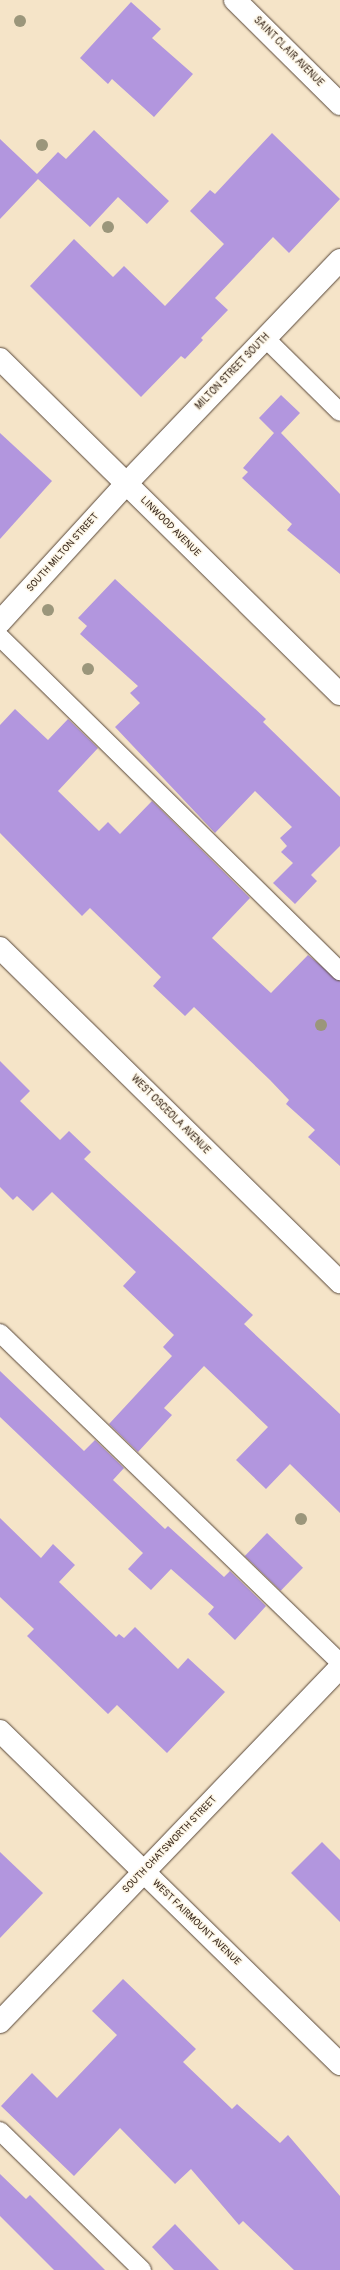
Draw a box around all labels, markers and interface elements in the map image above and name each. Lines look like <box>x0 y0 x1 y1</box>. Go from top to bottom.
street label: SAINT CLAIR AVENUE <box>251 15 325 89</box>
street label: MILTON STREET SOUTH <box>193 331 273 413</box>
street label: LINWOOD AVENUE <box>137 494 203 560</box>
street label: SOUTH MILTON STREET <box>25 511 101 595</box>
street label: WEST OSCEOLA AVENUE <box>128 1073 212 1157</box>
street label: SOUTH CHATSWORTH STREET <box>120 1794 220 1896</box>
street label: WEST FAIRMOUNT AVENUE <box>149 1878 243 1968</box>

